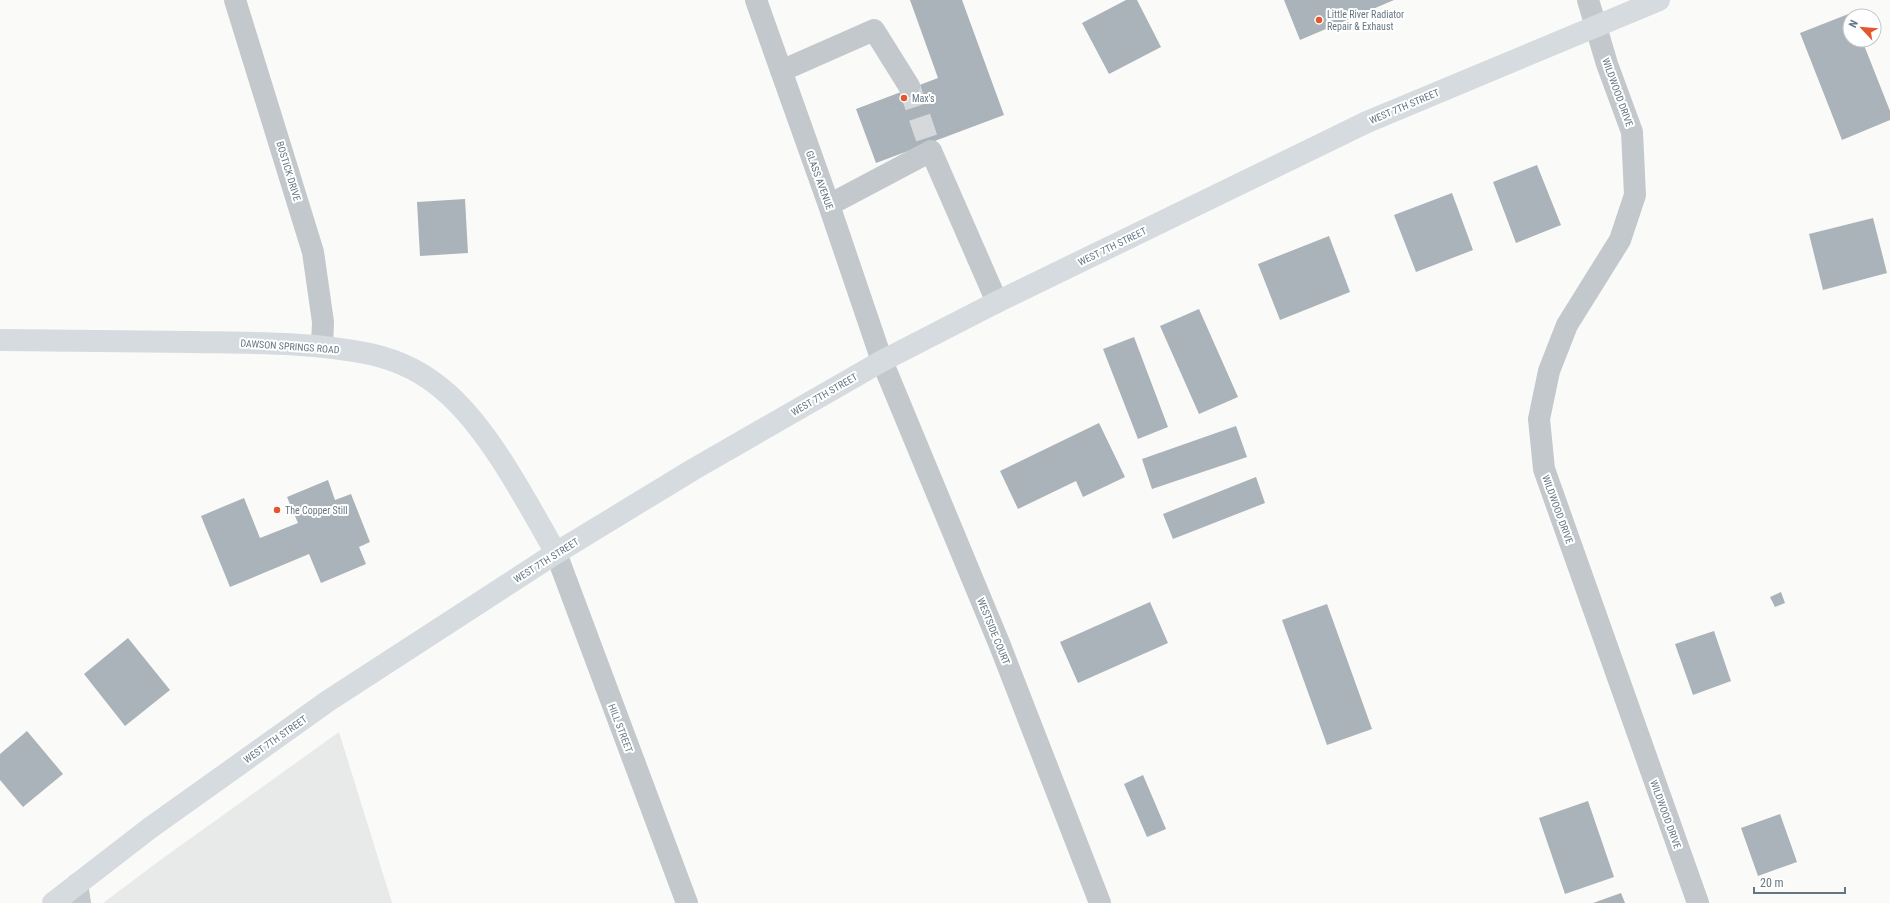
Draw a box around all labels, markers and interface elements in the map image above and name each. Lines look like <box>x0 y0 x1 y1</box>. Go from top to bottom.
north arrow <box>1842 8 1882 48</box>
place label: Little River Radiator Repair & Exhaust <box>1327 9 1404 32</box>
marker: Little River Radiator Repair & Exhaust <box>1314 15 1324 25</box>
text: N <box>1846 18 1861 30</box>
street label: WILDWOOD DRIVE <box>1600 56 1635 128</box>
street label: WEST 7TH STREET <box>1368 87 1441 126</box>
marker: Max's <box>899 93 909 103</box>
place label: Max's <box>912 93 935 104</box>
street label: BOSTICK DRIVE <box>274 140 303 202</box>
street label: GLASS AVENUE <box>804 149 835 211</box>
street label: WEST 7TH STREET <box>1076 225 1148 268</box>
street label: DAWSON SPRINGS ROAD <box>240 338 340 355</box>
street label: WEST 7TH STREET <box>789 371 859 418</box>
street label: WILDWOOD DRIVE <box>1540 473 1575 545</box>
marker: The Copper Still <box>272 505 282 515</box>
place label: The Copper Still <box>285 505 348 516</box>
street label: WEST 7TH STREET <box>512 536 581 585</box>
street label: WESTSIDE COURT <box>975 596 1012 666</box>
street label: HILL STREET <box>606 702 635 754</box>
street label: WEST 7TH STREET <box>242 713 309 765</box>
street label: WILDWOOD DRIVE <box>1648 778 1683 850</box>
scale bar <box>1754 869 1845 895</box>
text: 20 m <box>1760 876 1784 890</box>

